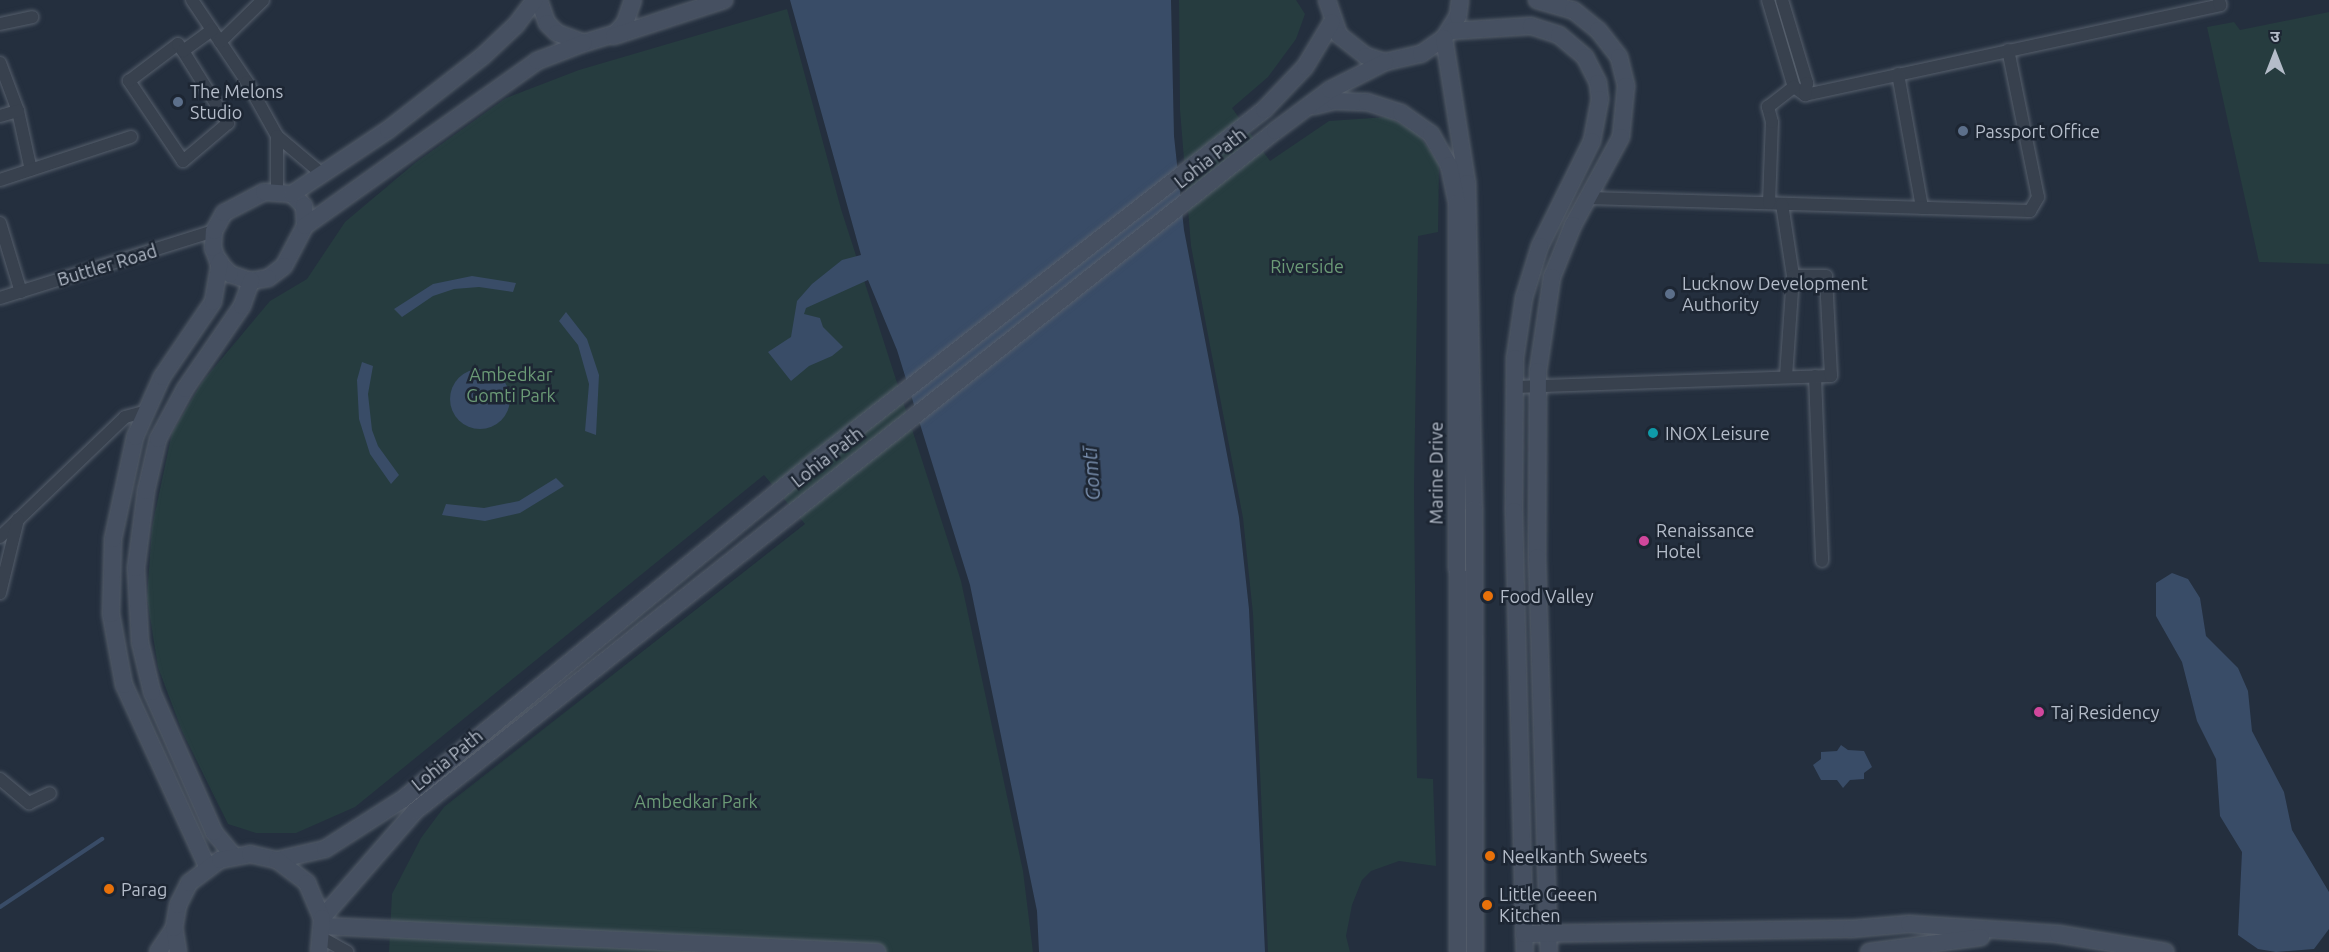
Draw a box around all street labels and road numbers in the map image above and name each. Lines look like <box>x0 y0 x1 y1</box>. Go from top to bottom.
street label: Lohia Path <box>1170 123 1250 193</box>
street label: Buttler Road <box>55 240 159 290</box>
street label: Lohia Path <box>787 422 867 492</box>
street label: Marine Drive <box>1425 422 1447 524</box>
street label: Lohia Path <box>407 725 487 795</box>

